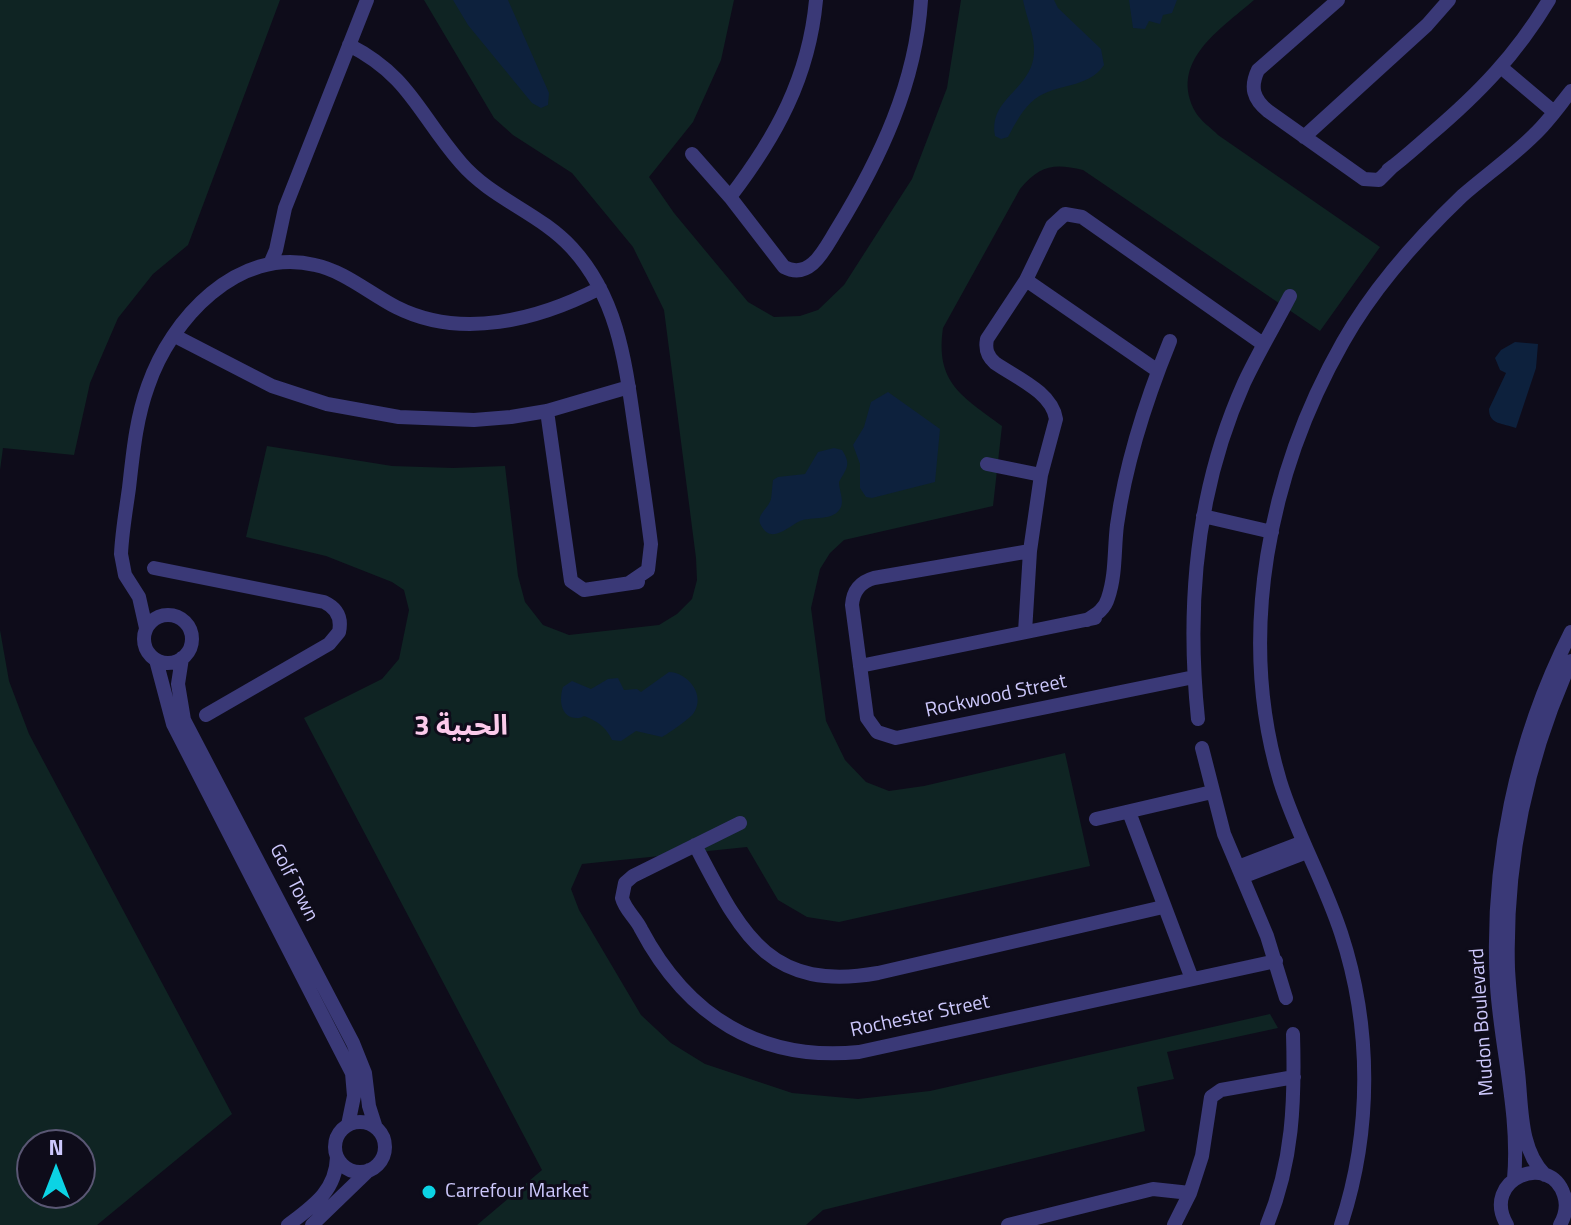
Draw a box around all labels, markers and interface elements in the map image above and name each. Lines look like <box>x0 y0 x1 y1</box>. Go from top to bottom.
street label: Rockwood Street <box>923 670 1069 724</box>
district label: الحبية 3 <box>414 711 508 745</box>
street label: Golf Town <box>263 840 323 926</box>
street label: Mudon Boulevard <box>1466 947 1500 1097</box>
street label: Rochester Street <box>848 991 992 1043</box>
north arrow <box>16 1129 96 1209</box>
text: N <box>48 1130 64 1164</box>
place label: Carrefour Market <box>445 1180 589 1204</box>
marker: Carrefour Market <box>420 1183 438 1201</box>

